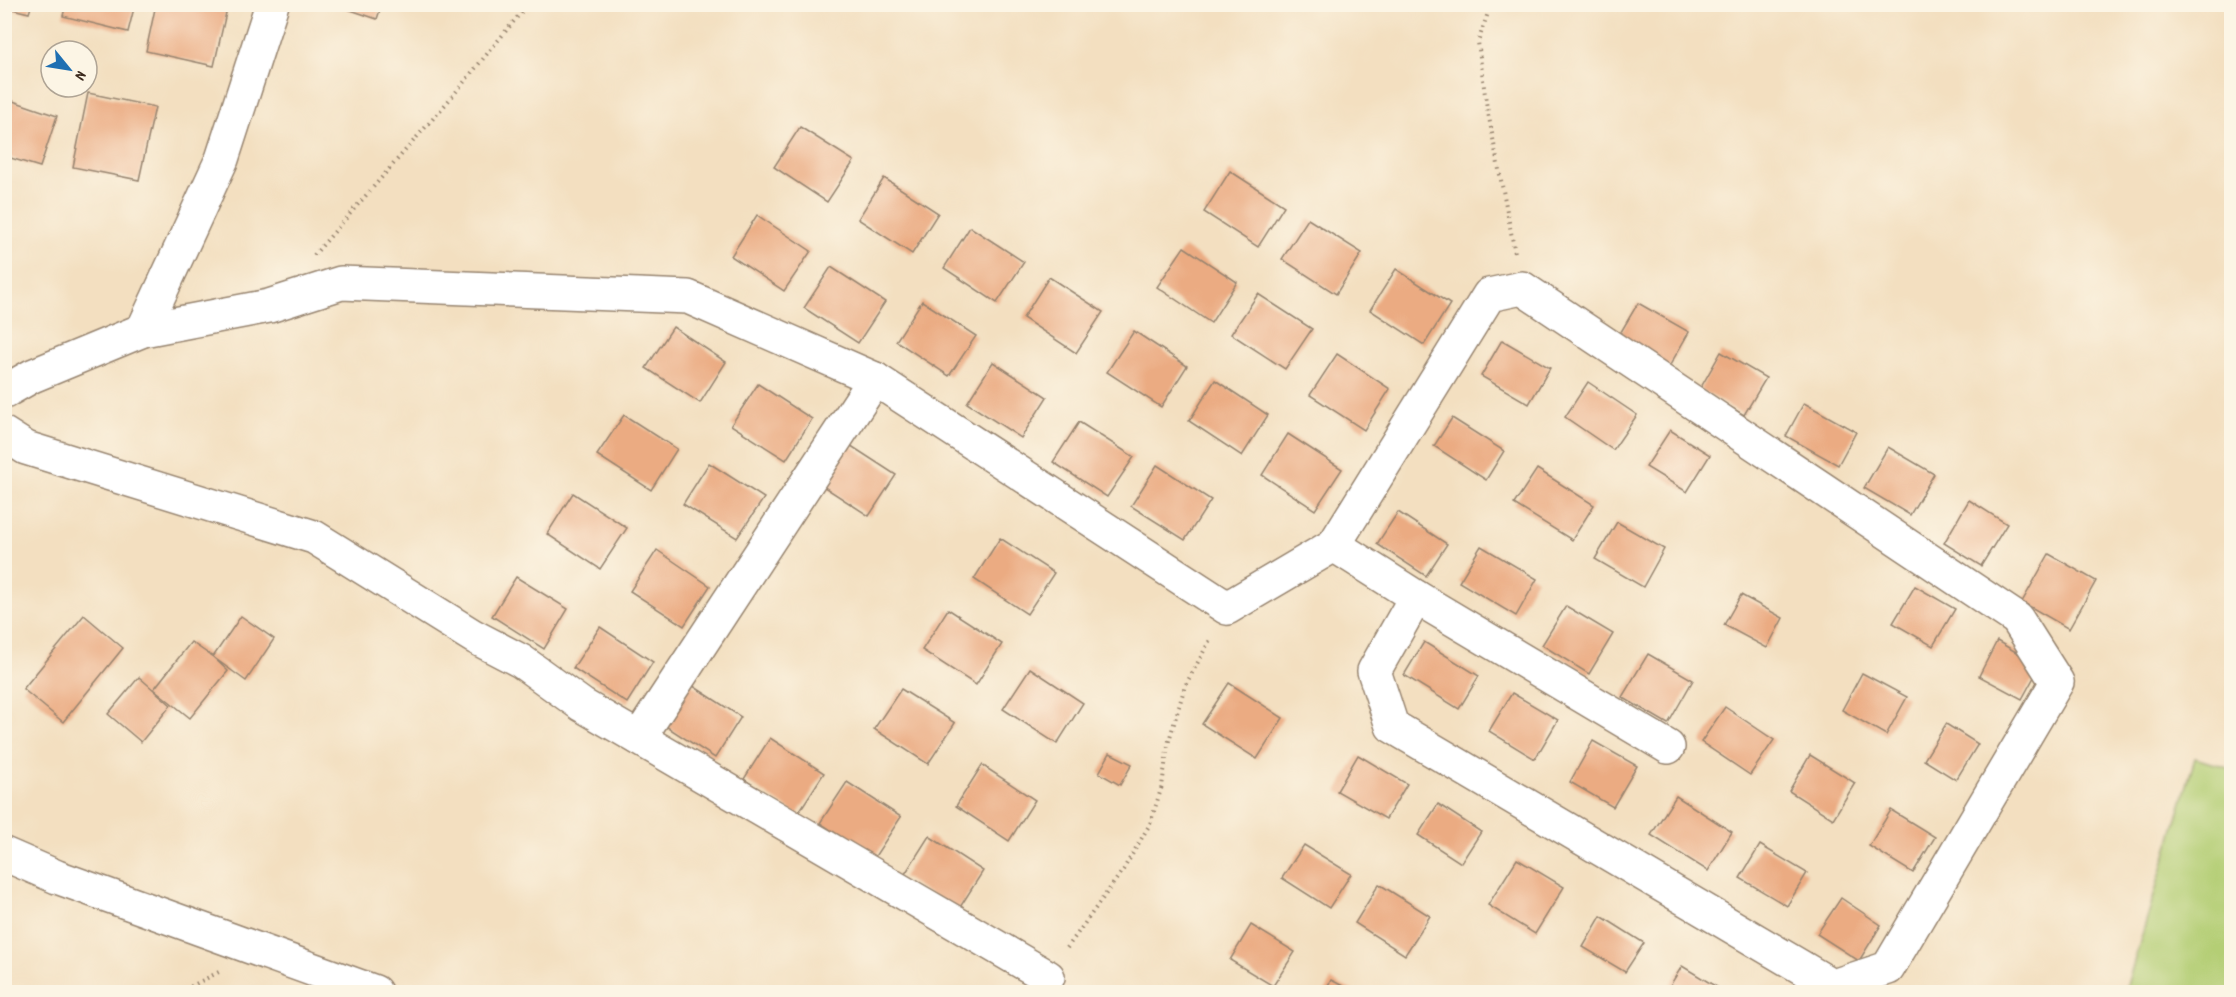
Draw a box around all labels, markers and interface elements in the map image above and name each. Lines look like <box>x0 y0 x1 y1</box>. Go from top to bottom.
north arrow <box>39 39 99 99</box>
text: N <box>68 66 92 85</box>

